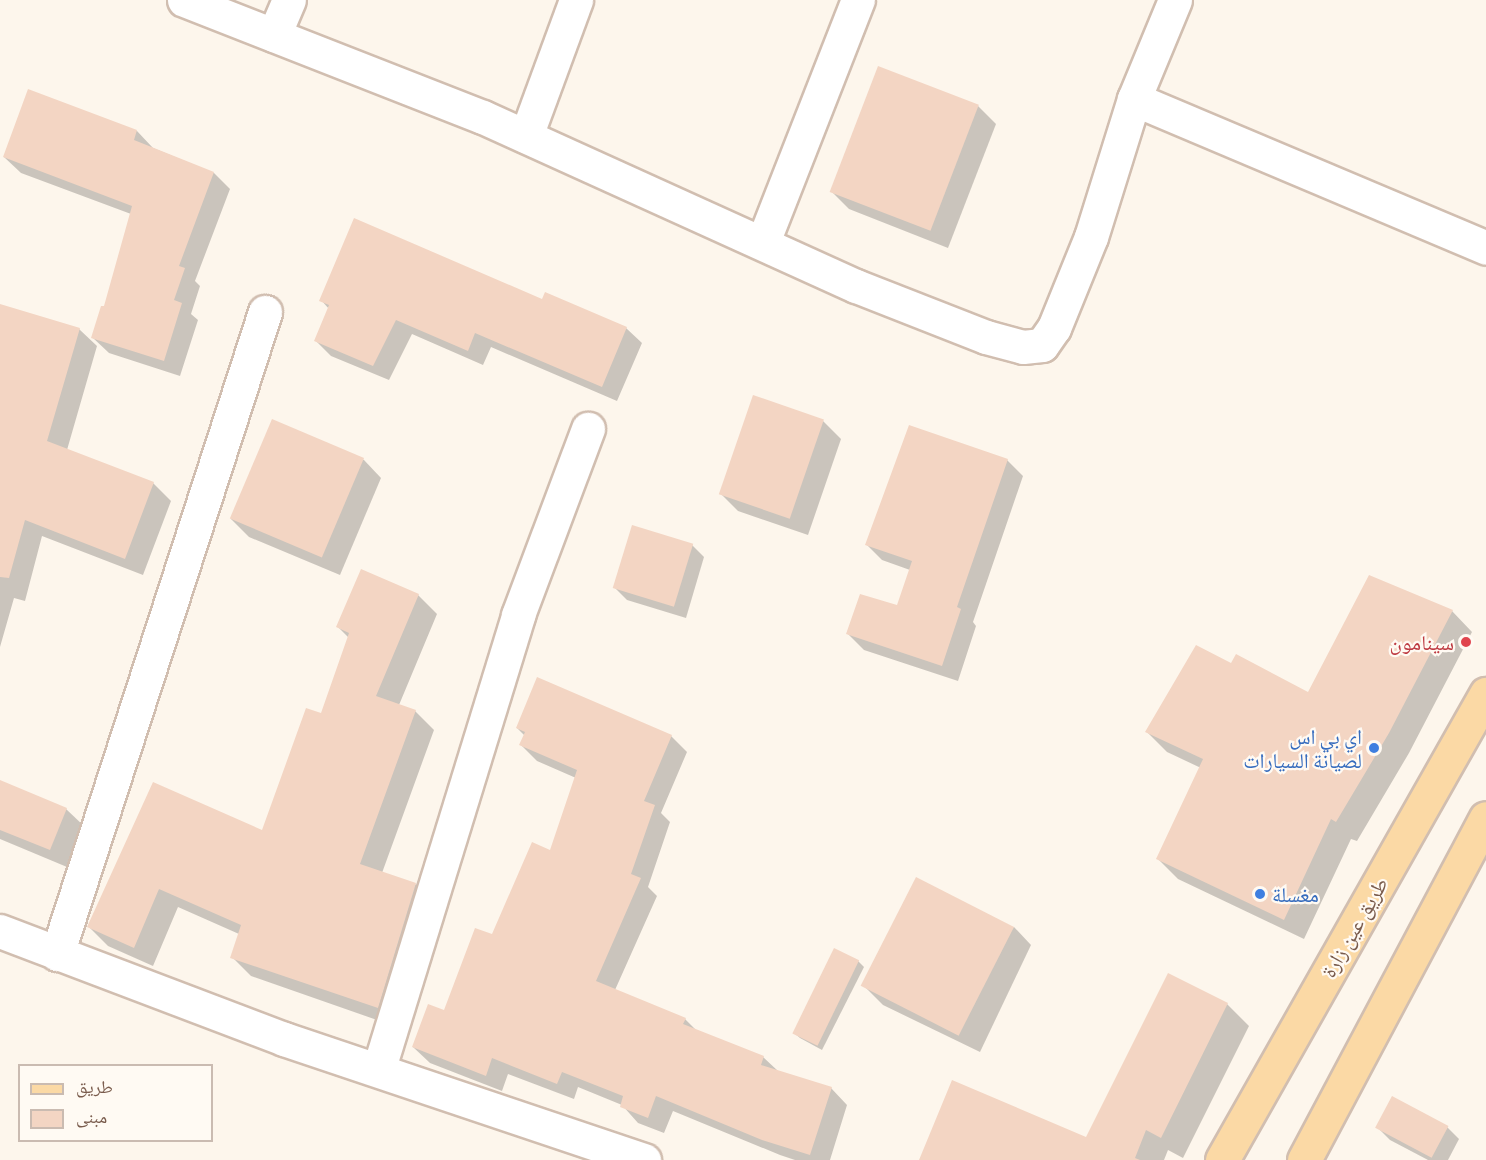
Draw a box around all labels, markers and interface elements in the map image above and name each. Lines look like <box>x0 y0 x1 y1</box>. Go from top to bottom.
place label: سينامون <box>1389 629 1454 655</box>
marker: سينامون <box>1459 635 1473 649</box>
place label: اي بي اس لصيانة السيارات <box>1243 723 1362 773</box>
marker: اي بي اس لصيانة السيارات <box>1367 741 1381 755</box>
street label: طريق عين زارة <box>1315 872 1393 982</box>
place label: مغسلة <box>1272 881 1319 907</box>
marker: مغسلة <box>1253 887 1267 901</box>
legend <box>18 1064 213 1142</box>
text: طريق <box>76 1075 113 1097</box>
text: مبنى <box>76 1105 107 1127</box>

